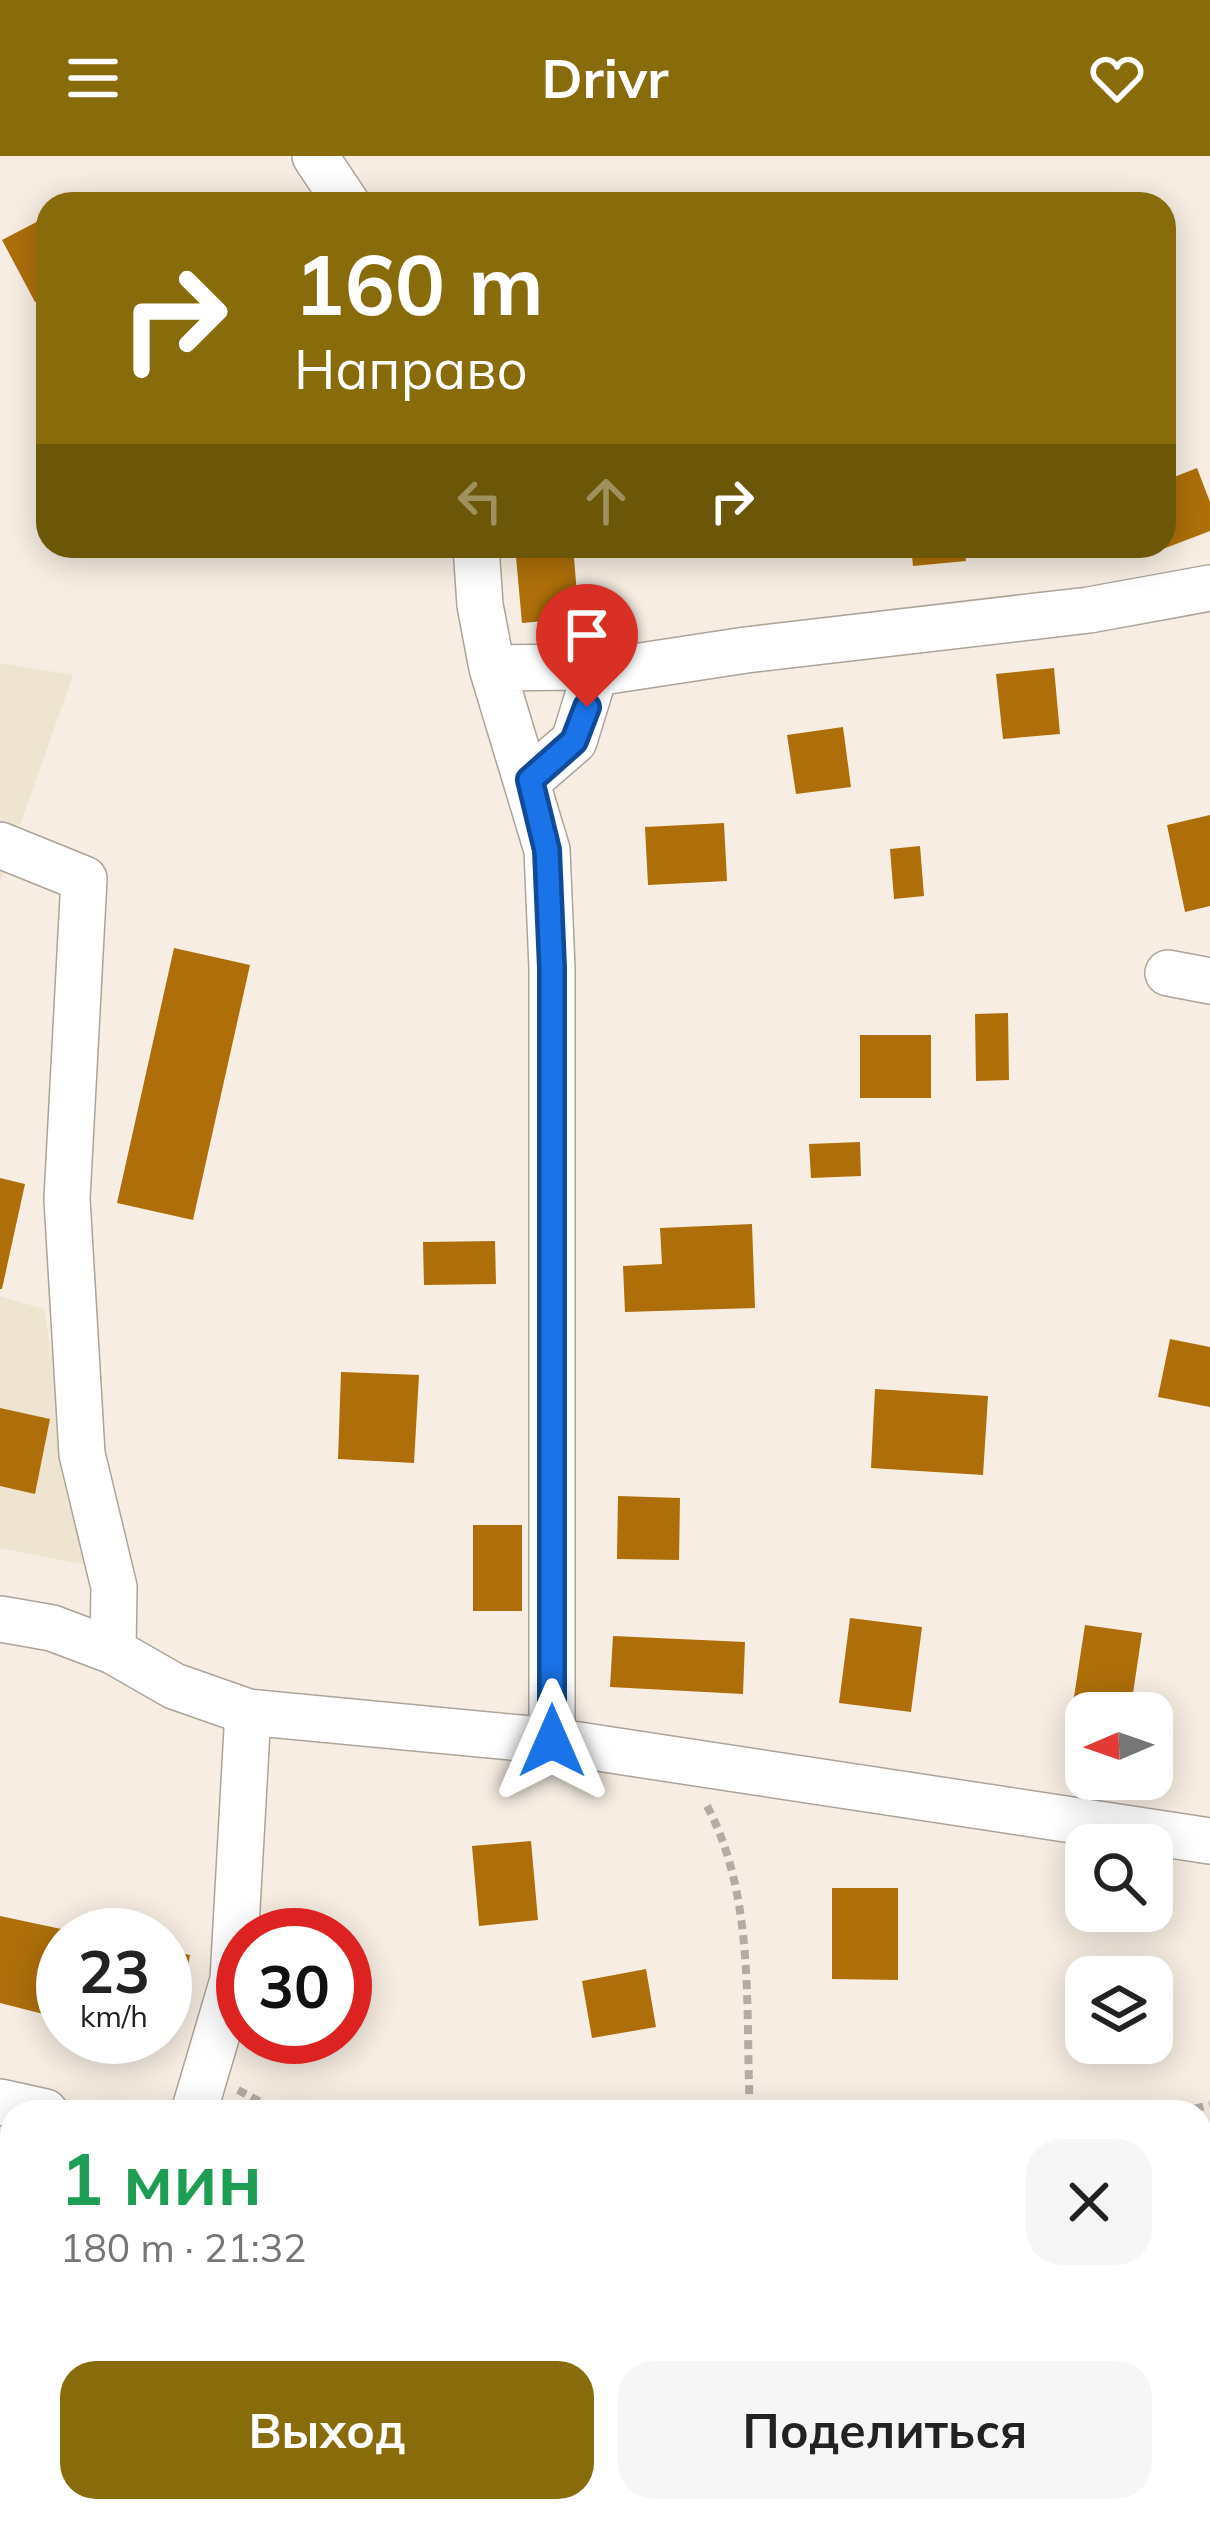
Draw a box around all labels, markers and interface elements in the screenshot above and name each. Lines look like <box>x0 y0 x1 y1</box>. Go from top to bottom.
text: Drivr <box>541 44 669 112</box>
icon: menu <box>60 45 126 111</box>
icon: heart <box>1084 45 1150 111</box>
text: 160 m <box>294 231 544 336</box>
icon: right <box>96 240 252 396</box>
text: Направо <box>294 335 528 403</box>
icon: left <box>447 468 513 534</box>
icon: ahead <box>573 468 639 534</box>
icon: right <box>699 468 765 534</box>
pin <box>536 584 638 707</box>
icon: arrive <box>554 602 620 668</box>
position arrow <box>489 1678 615 1804</box>
north arrow <box>1065 1692 1173 1800</box>
map controls <box>1065 1692 1173 2064</box>
button: search <box>1065 1824 1173 1932</box>
speed limit sign: 30 <box>216 1908 372 2064</box>
text: 23 <box>78 1933 150 2008</box>
button: layers <box>1065 1956 1173 2064</box>
text: km/h <box>80 1997 148 2035</box>
text: 1 мин <box>60 2133 262 2223</box>
button: close <box>1026 2139 1152 2265</box>
text: 180 m · 21:32 <box>60 2223 306 2272</box>
button: Выход <box>60 2361 594 2499</box>
button: Поделиться <box>618 2361 1152 2499</box>

